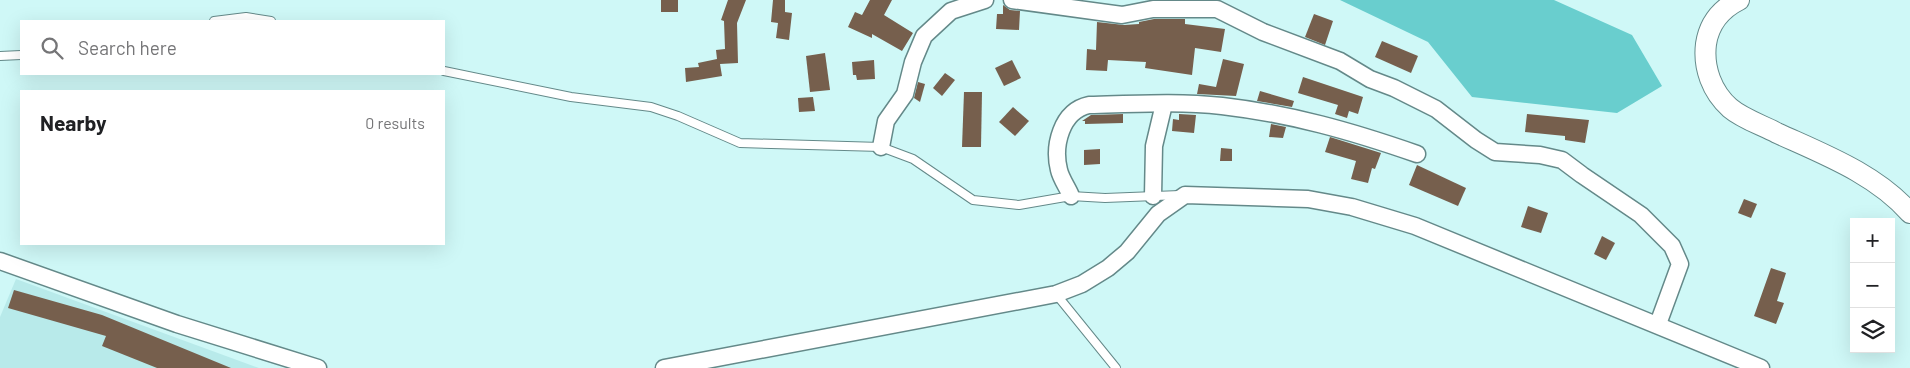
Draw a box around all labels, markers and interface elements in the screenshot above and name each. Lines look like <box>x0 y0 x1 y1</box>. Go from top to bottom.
search box <box>20 20 445 75</box>
icon: search <box>38 34 66 62</box>
text: Search here <box>78 36 177 59</box>
text: Nearby <box>40 110 106 135</box>
text: 0 results <box>365 113 425 132</box>
map controls <box>1850 218 1895 353</box>
button: + <box>1850 218 1895 263</box>
button: − <box>1850 263 1895 308</box>
button: layers <box>1850 308 1895 353</box>

